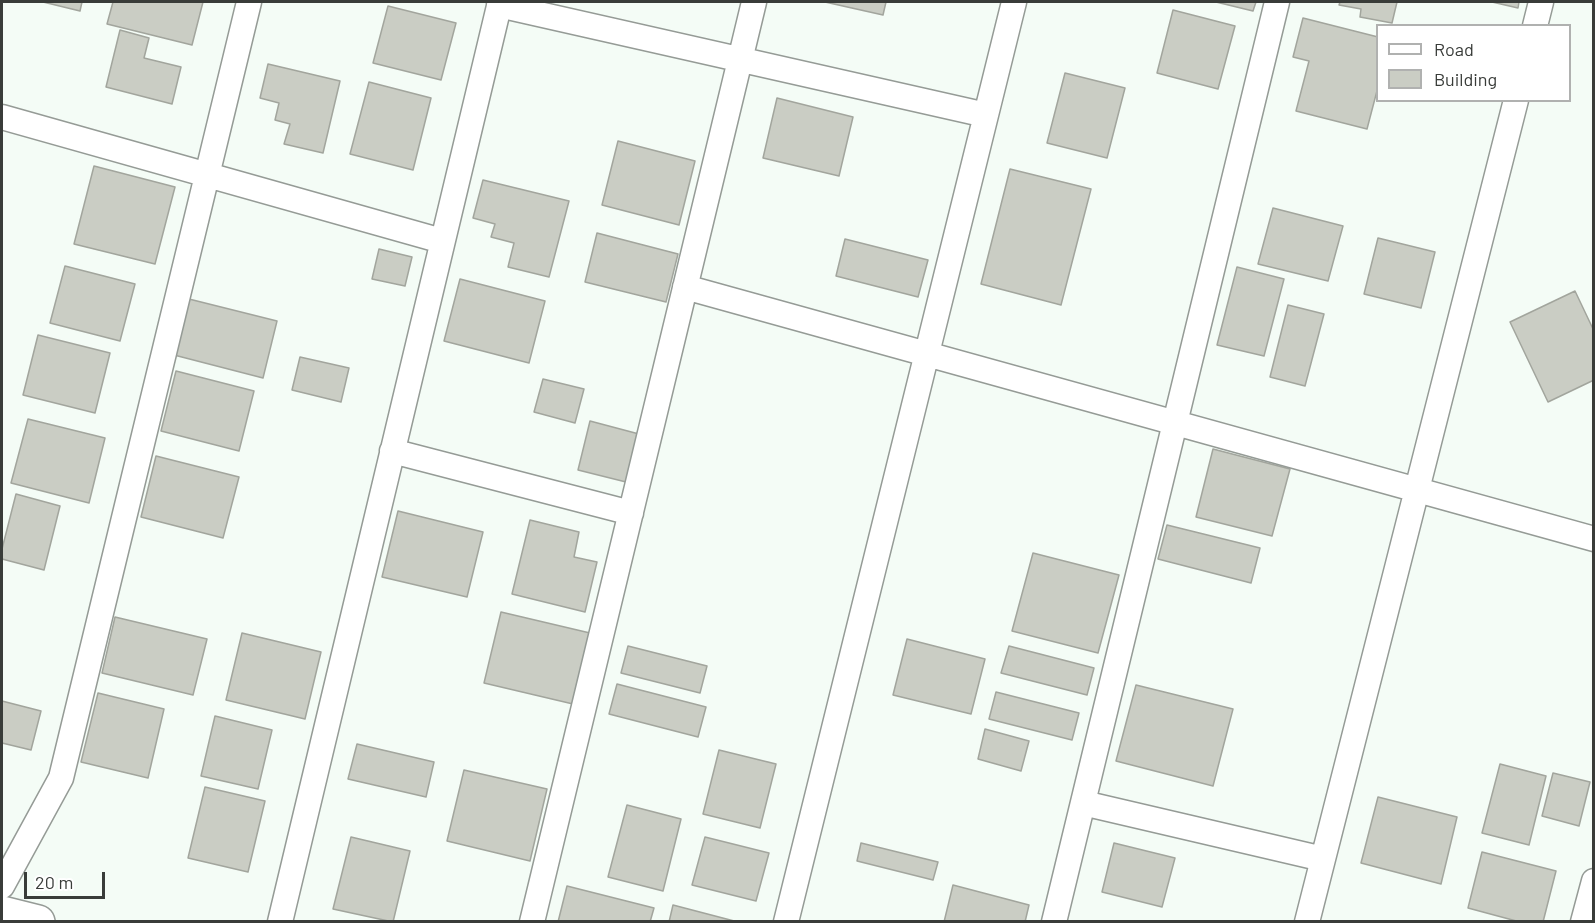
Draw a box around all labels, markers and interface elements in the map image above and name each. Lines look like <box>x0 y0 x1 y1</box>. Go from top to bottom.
legend <box>1376 24 1571 102</box>
text: Road <box>1434 38 1474 60</box>
text: Building <box>1434 68 1497 90</box>
scale bar <box>27 860 108 898</box>
text: 20 m <box>35 871 73 893</box>

